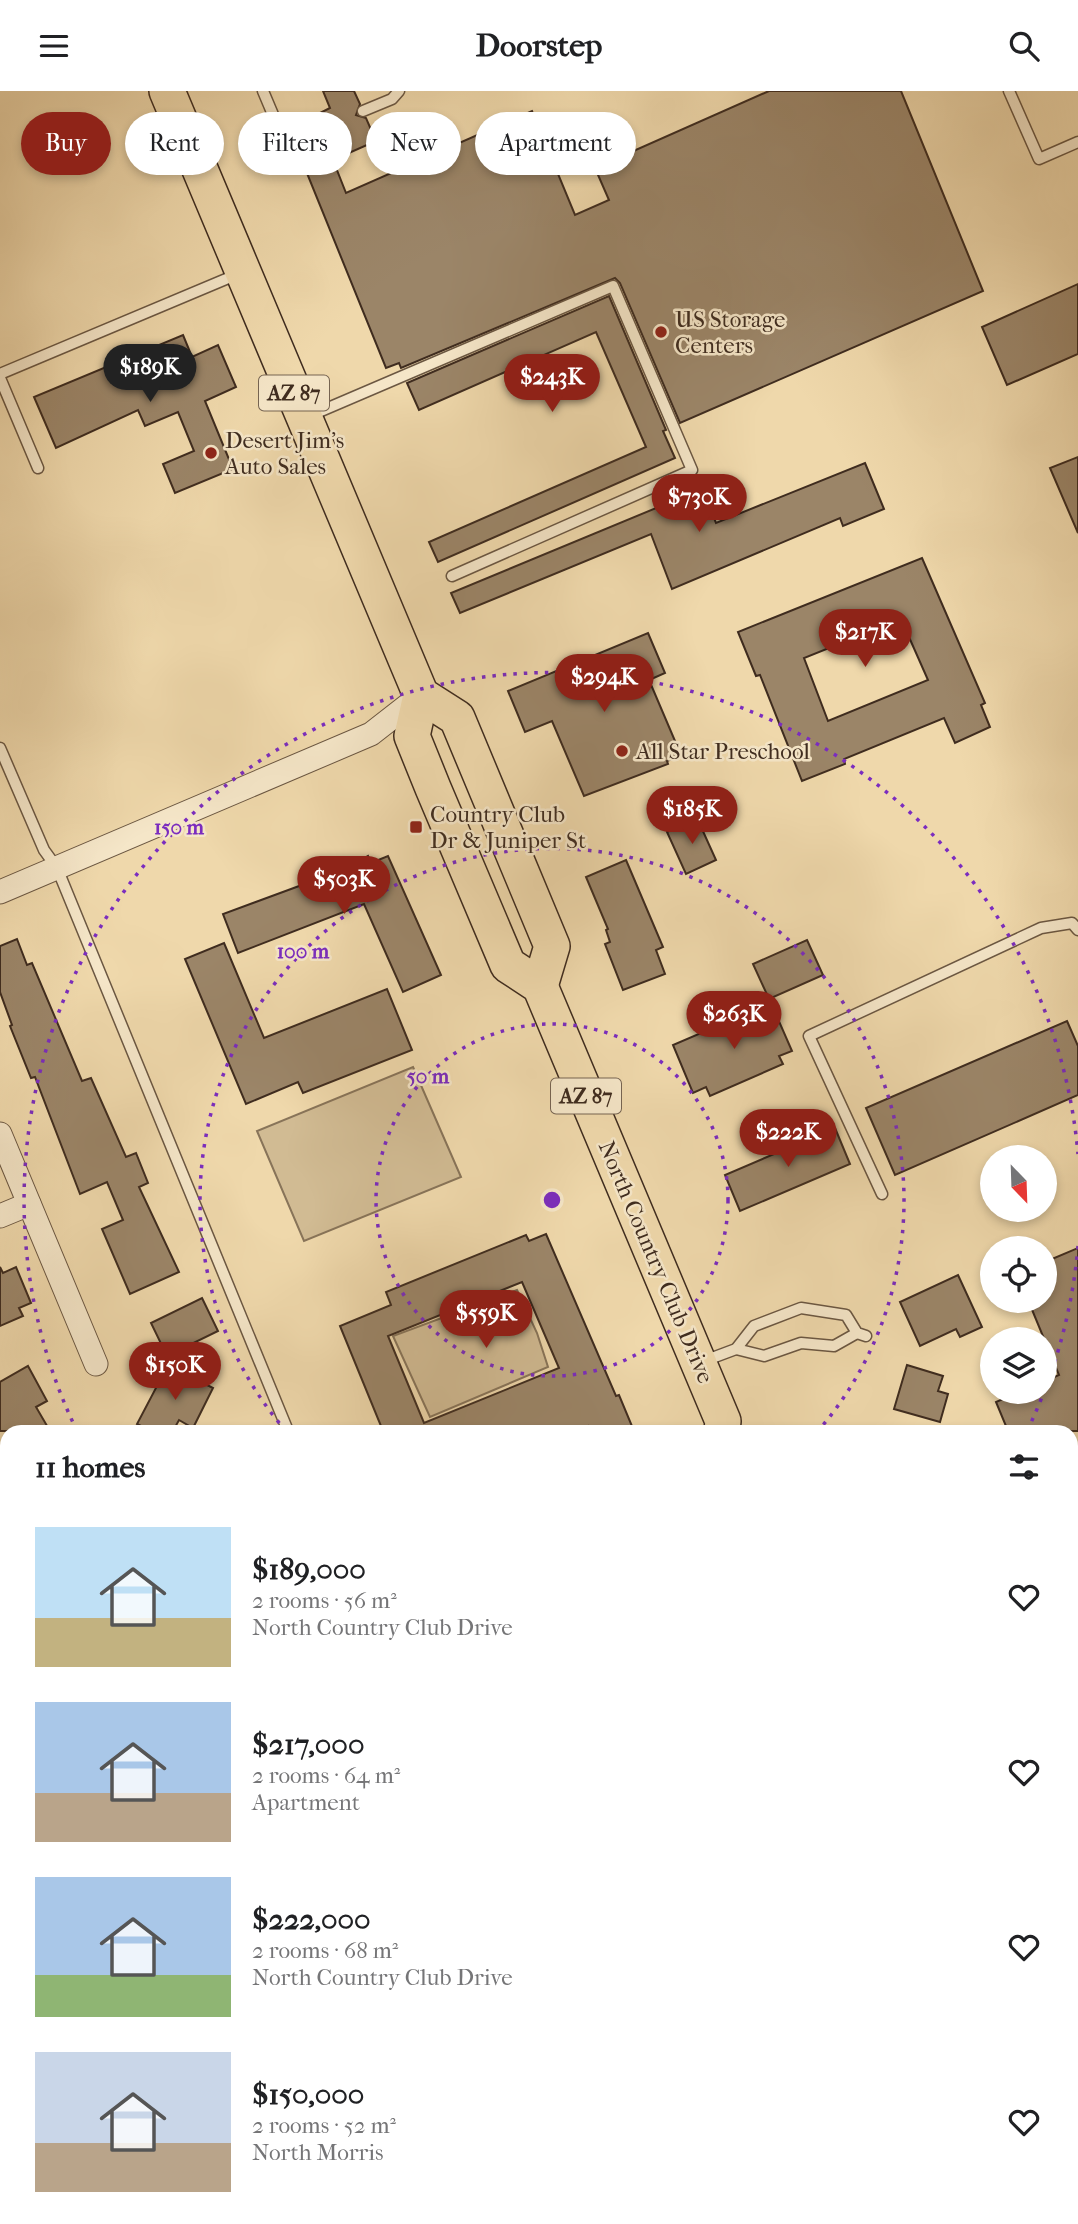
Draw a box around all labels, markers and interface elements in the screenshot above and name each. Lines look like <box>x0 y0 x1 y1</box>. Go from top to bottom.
icon: menu <box>35 27 73 65</box>
text: Doorstep <box>476 27 602 64</box>
icon: search <box>1005 27 1043 65</box>
chip: Buy <box>21 112 111 175</box>
chip: Rent <box>125 112 224 175</box>
chip: Filters <box>238 112 352 175</box>
chip: New <box>366 112 461 175</box>
chip: Apartment <box>475 112 636 175</box>
place label: US Storage Centers <box>675 306 785 359</box>
marker: US Storage Centers <box>653 324 669 340</box>
pin: $189K <box>101 345 199 404</box>
text: $189K <box>119 353 181 380</box>
pin: $243K <box>503 355 601 414</box>
text: $243K <box>520 363 584 390</box>
road number: AZ 87 <box>259 375 329 411</box>
place label: Desert Jim's Auto Sales <box>224 427 344 480</box>
marker: Desert Jim's Auto Sales <box>203 445 219 461</box>
pin: $730K <box>650 475 748 534</box>
text: $730K <box>668 483 730 510</box>
pin: $217K <box>816 609 914 669</box>
text: $217K <box>835 618 895 645</box>
pin: $294K <box>555 655 653 714</box>
text: $294K <box>571 663 637 690</box>
place label: All Star Preschool <box>635 738 810 765</box>
marker: All Star Preschool <box>614 743 630 759</box>
pin: $185K <box>643 787 741 846</box>
text: $185K <box>662 795 722 822</box>
place label: Country Club Dr & Juniper St <box>430 801 586 854</box>
text: 150 m <box>154 815 205 839</box>
marker: Country Club Dr & Juniper St <box>408 819 424 835</box>
pin: $503K <box>295 857 393 916</box>
text: $503K <box>313 865 375 892</box>
text: 100 m <box>277 939 330 963</box>
pin: $263K <box>685 991 783 1051</box>
text: $263K <box>702 1000 766 1027</box>
text: 50 m <box>407 1064 450 1088</box>
road number: AZ 87 <box>551 1079 621 1114</box>
pin: $222K <box>739 1109 837 1169</box>
text: $222K <box>756 1118 820 1145</box>
street label: North Country Club Drive <box>593 1137 719 1387</box>
north arrow <box>980 1145 1057 1221</box>
map controls <box>980 1145 1057 1404</box>
centre of rings <box>540 1188 564 1212</box>
button: locate <box>980 1236 1057 1313</box>
pin: $559K <box>437 1291 535 1350</box>
text: $559K <box>455 1299 517 1326</box>
button: layers <box>980 1327 1057 1404</box>
pin: $150K <box>126 1343 224 1402</box>
text: $150K <box>145 1351 205 1378</box>
icon: filters <box>1005 1448 1043 1486</box>
text: 11 homes <box>35 1450 145 1485</box>
text: $189,000 <box>252 1552 366 1587</box>
icon: home <box>91 1555 175 1639</box>
icon: heart <box>1005 1578 1043 1616</box>
text: 2 rooms · 56 m² <box>252 1587 397 1614</box>
text: North Country Club Drive <box>252 1614 513 1641</box>
text: $217,000 <box>252 1727 364 1762</box>
icon: home <box>91 1730 175 1814</box>
icon: heart <box>1005 1753 1043 1791</box>
text: 2 rooms · 64 m² <box>252 1762 400 1789</box>
text: Apartment <box>252 1789 360 1816</box>
text: $222,000 <box>252 1902 371 1937</box>
icon: home <box>91 1905 175 1989</box>
icon: heart <box>1005 1928 1043 1966</box>
text: 2 rooms · 68 m² <box>252 1937 398 1964</box>
text: North Country Club Drive <box>252 1964 513 1991</box>
text: $150,000 <box>252 2077 364 2112</box>
icon: home <box>91 2080 175 2164</box>
icon: heart <box>1005 2103 1043 2141</box>
text: 2 rooms · 52 m² <box>252 2112 396 2139</box>
text: North Morris <box>252 2139 384 2166</box>

